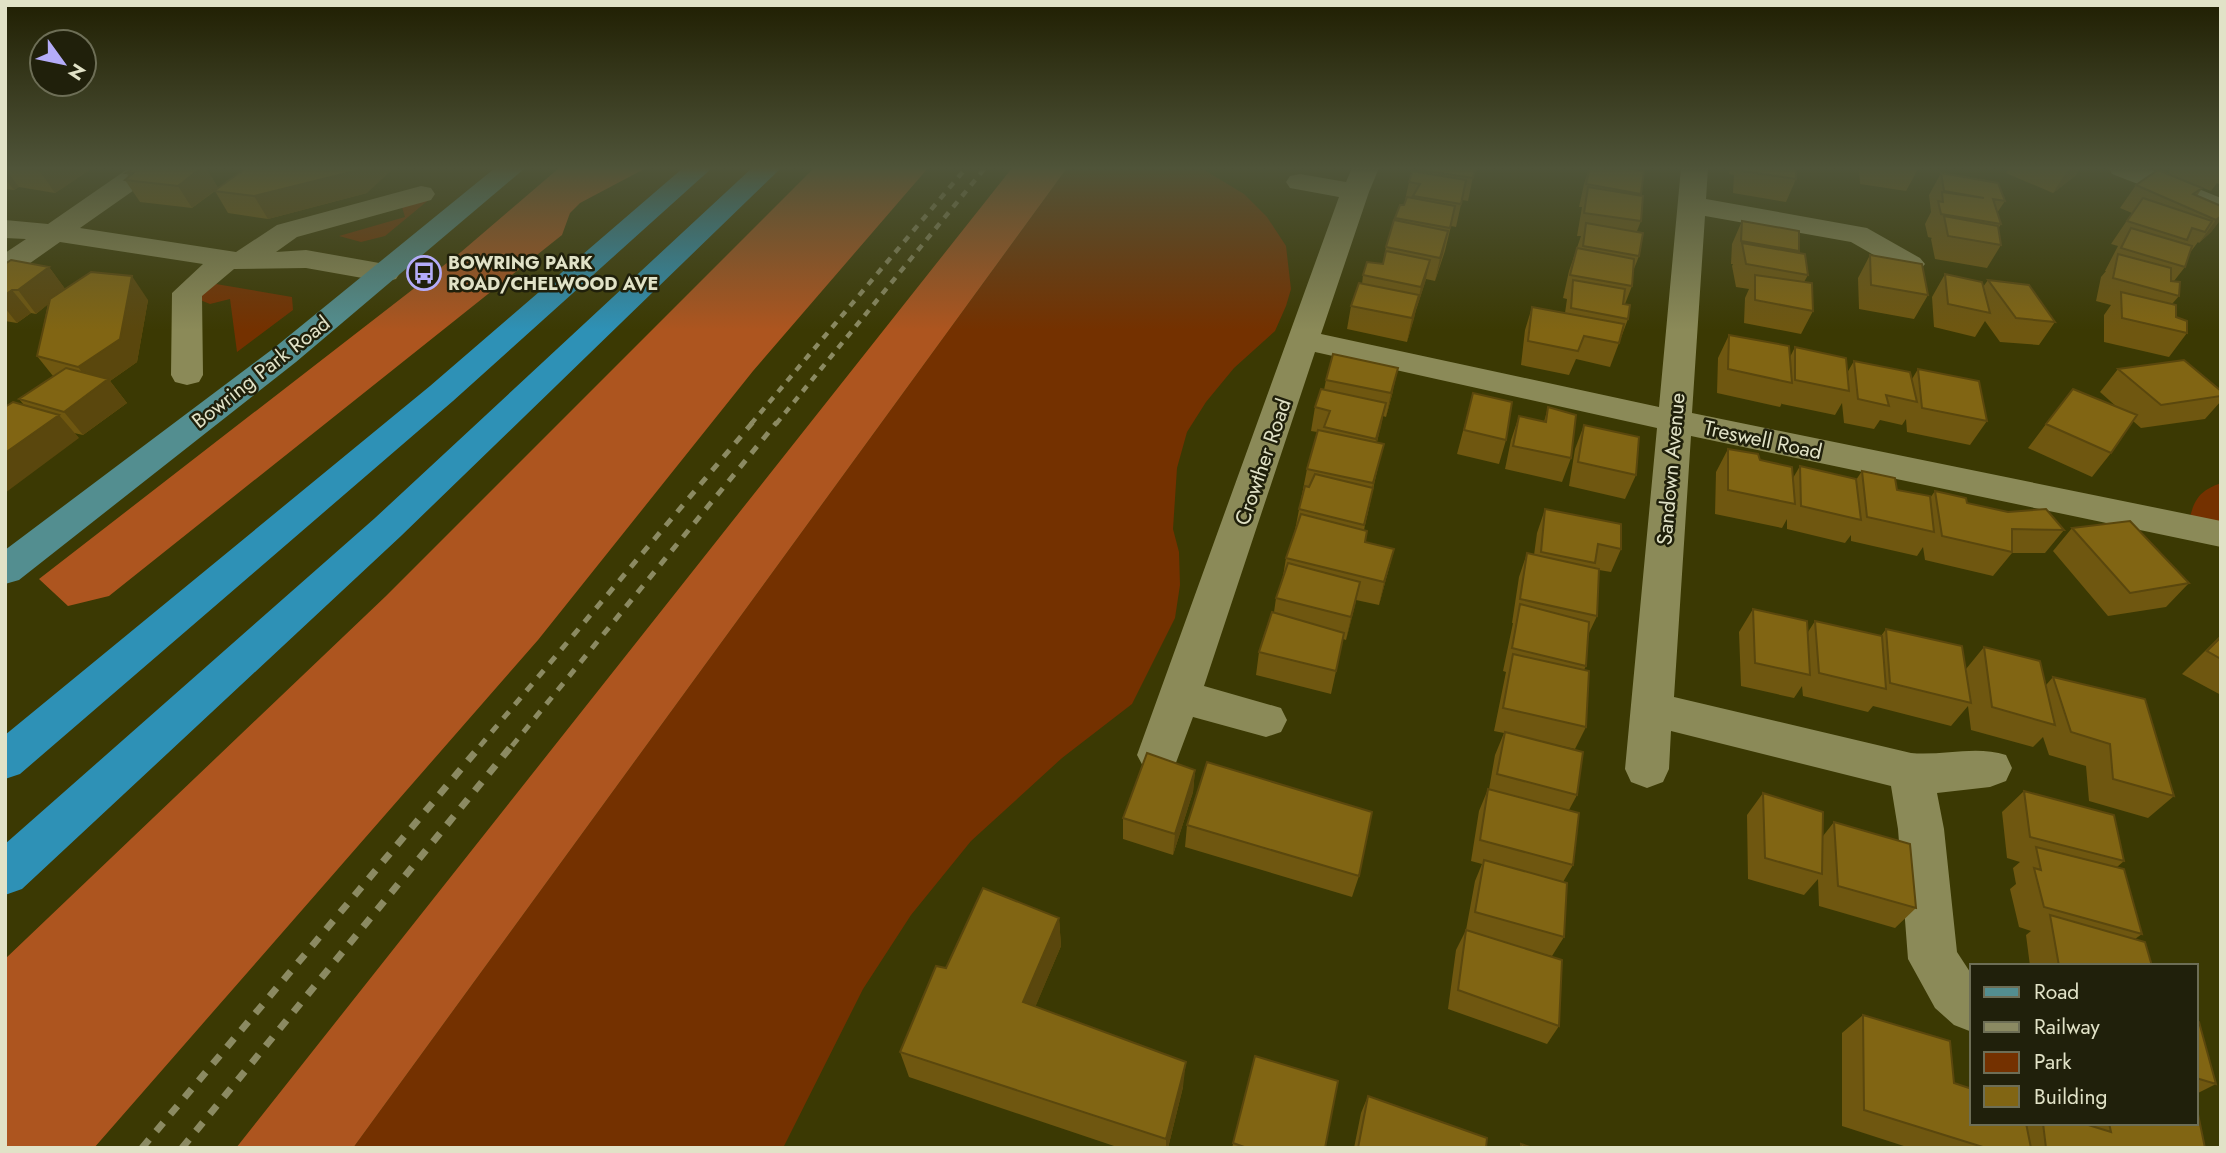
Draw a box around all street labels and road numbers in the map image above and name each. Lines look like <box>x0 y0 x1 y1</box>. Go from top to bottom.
street label: Bowring Park Road <box>186 308 336 436</box>
street label: Sandown Avenue <box>1649 391 1693 546</box>
street label: Crowther Road <box>1227 395 1299 529</box>
street label: Treswell Road <box>1701 413 1825 467</box>

